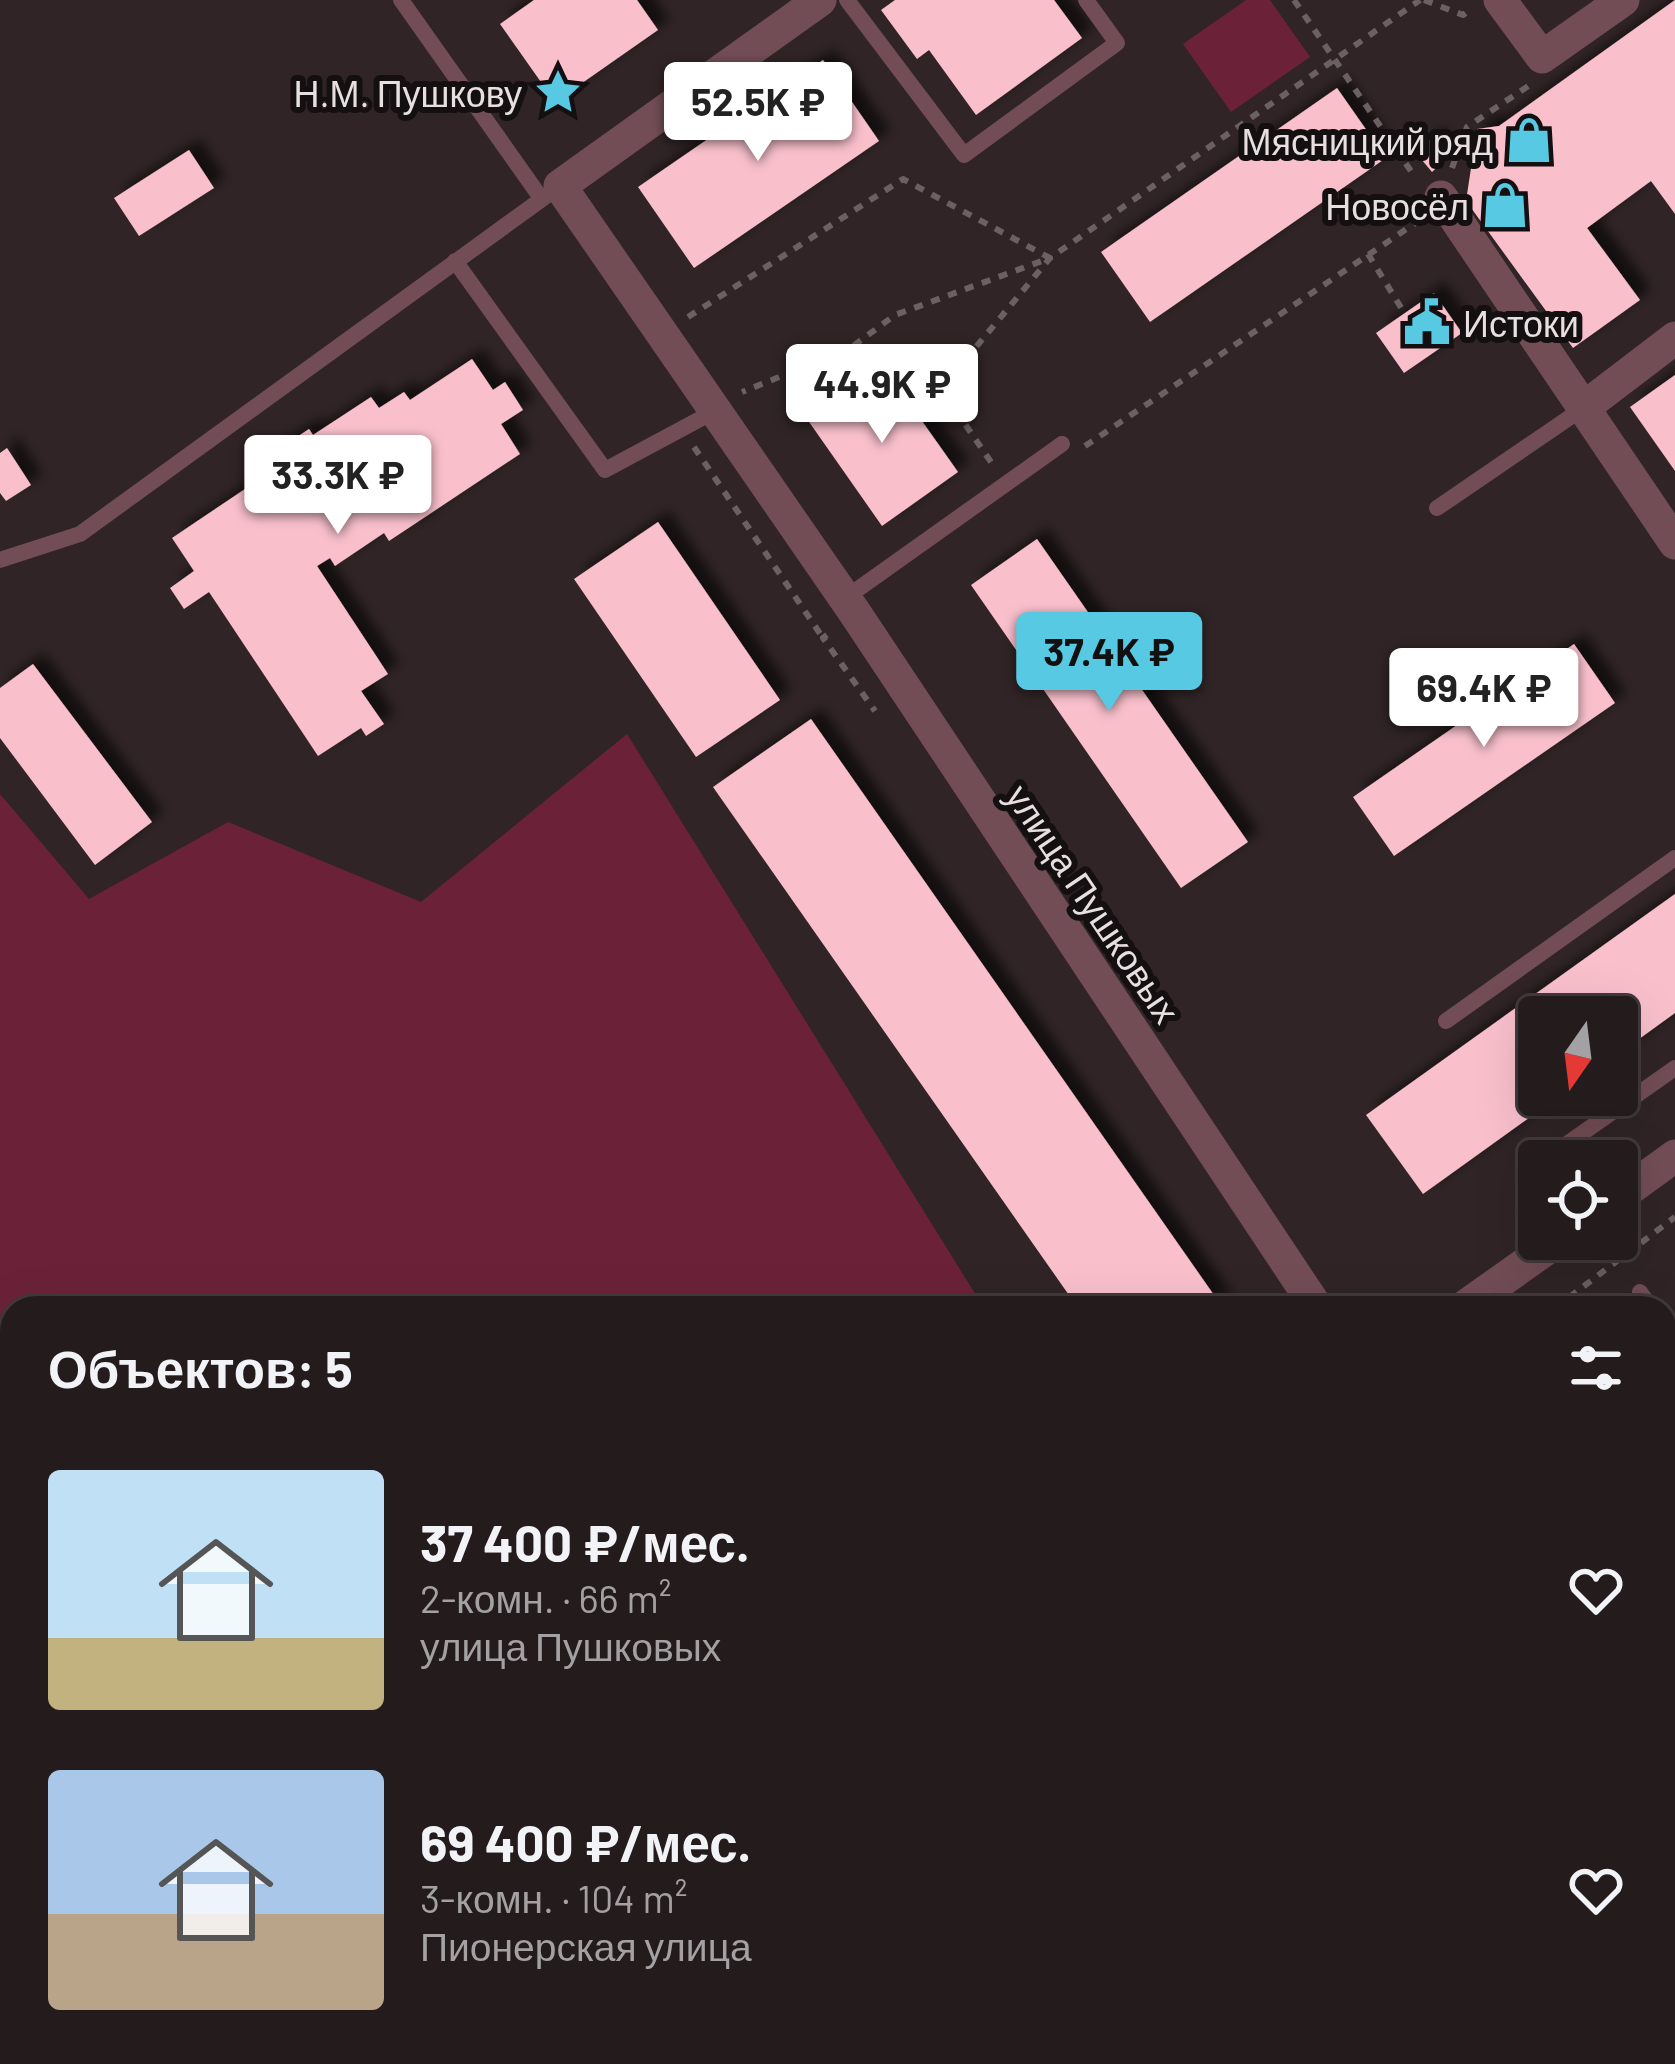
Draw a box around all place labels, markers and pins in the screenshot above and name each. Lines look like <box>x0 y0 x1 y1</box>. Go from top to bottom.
pin: 52.5K ₽ <box>647 62 869 164</box>
place icon: Н.М. Пушкову <box>533 67 583 117</box>
place label: Н.М. Пушкову <box>294 71 522 115</box>
shop icon: Мясницкий ряд <box>1504 115 1554 165</box>
place label: Мясницкий ряд <box>1242 119 1493 163</box>
shop icon: Новосёл <box>1480 180 1530 230</box>
place label: Новосёл <box>1325 184 1469 227</box>
public building icon: Истоки <box>1402 297 1452 347</box>
place label: Истоки <box>1463 301 1579 344</box>
pin: 44.9K ₽ <box>771 344 993 446</box>
pin: 33.3K ₽ <box>227 435 449 537</box>
pin: 37.4K ₽ <box>998 612 1220 714</box>
pin: 69.4K ₽ <box>1373 648 1595 750</box>

